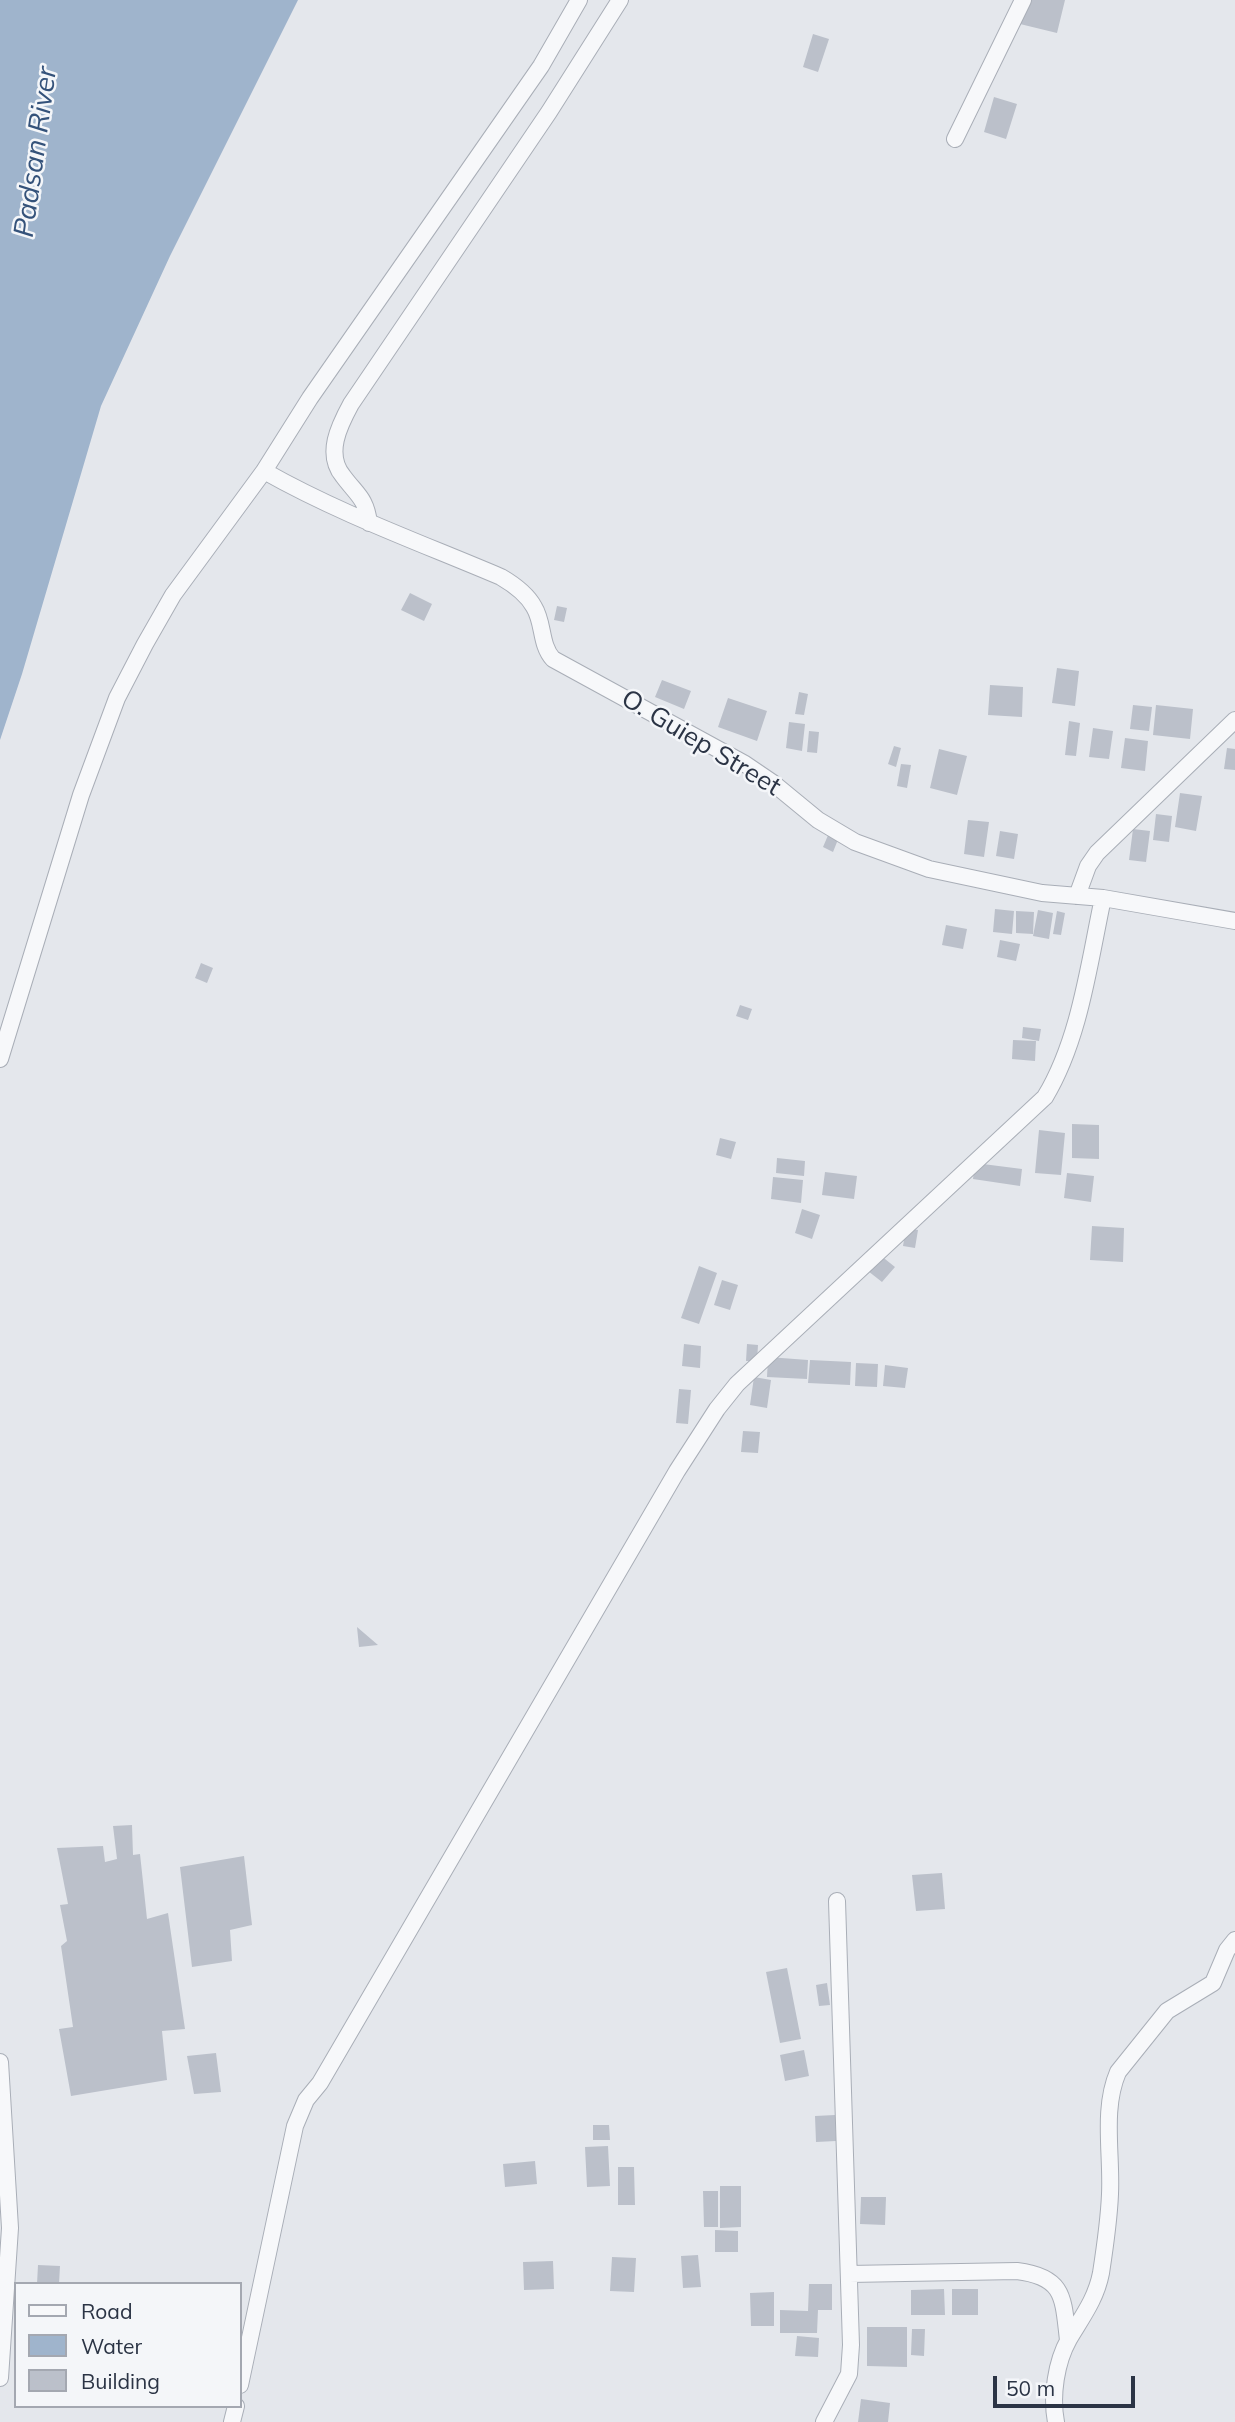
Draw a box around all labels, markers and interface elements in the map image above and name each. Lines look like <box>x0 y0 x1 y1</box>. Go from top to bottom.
water label: Padsan River <box>7 65 65 239</box>
street label: O. Guiep Street <box>616 683 786 803</box>
legend <box>14 2282 242 2408</box>
text: Road <box>81 2298 132 2324</box>
text: Water <box>81 2333 142 2359</box>
scale bar <box>997 2362 1139 2406</box>
text: Building <box>81 2368 160 2394</box>
text: 50 m <box>1006 2375 1055 2401</box>

